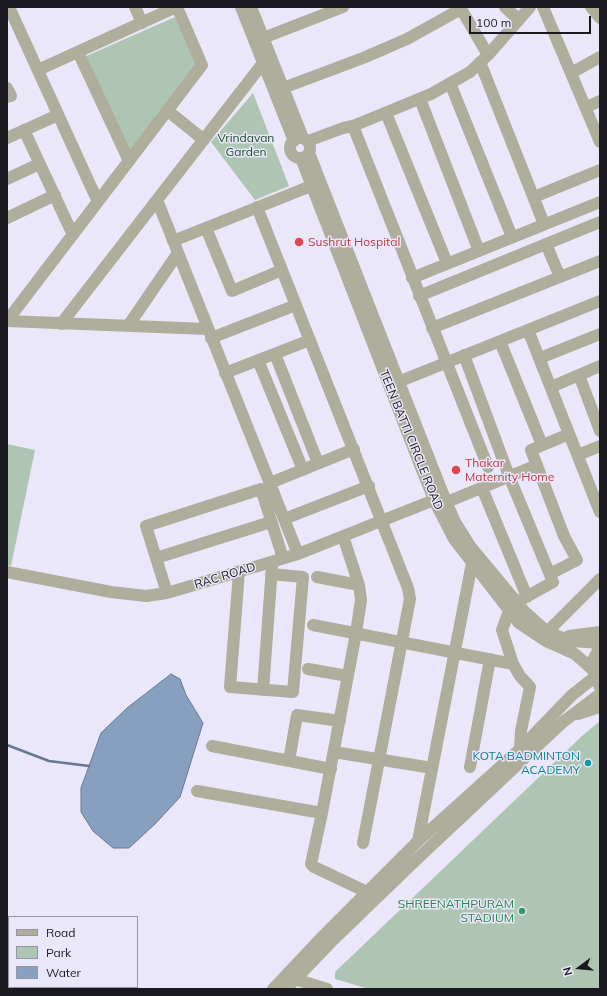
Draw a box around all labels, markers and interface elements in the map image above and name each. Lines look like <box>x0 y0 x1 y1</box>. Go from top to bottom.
scale bar <box>471 8 593 34</box>
text: 100 m <box>476 15 511 30</box>
park label: Vrindavan Garden <box>218 131 274 159</box>
place label: Sushrut Hospital <box>308 235 400 249</box>
marker: Sushrut Hospital <box>293 236 305 248</box>
street label: TEEN BATTI CIRCLE ROAD <box>376 368 446 512</box>
place label: Thakar Maternity Home <box>465 456 554 484</box>
marker: Thakar Maternity Home <box>450 464 462 476</box>
street label: RAC ROAD <box>193 560 257 592</box>
place label: KOTA BADMINTON ACADEMY <box>473 749 580 777</box>
marker: KOTA BADMINTON ACADEMY <box>583 758 593 768</box>
place label: SHREENATHPURAM STADIUM <box>398 897 514 925</box>
marker: SHREENATHPURAM STADIUM <box>517 906 527 916</box>
legend <box>8 916 138 988</box>
text: Road <box>46 925 75 940</box>
text: Park <box>46 945 71 960</box>
north arrow <box>559 948 599 988</box>
text: Water <box>46 965 81 980</box>
text: N <box>560 965 575 977</box>

